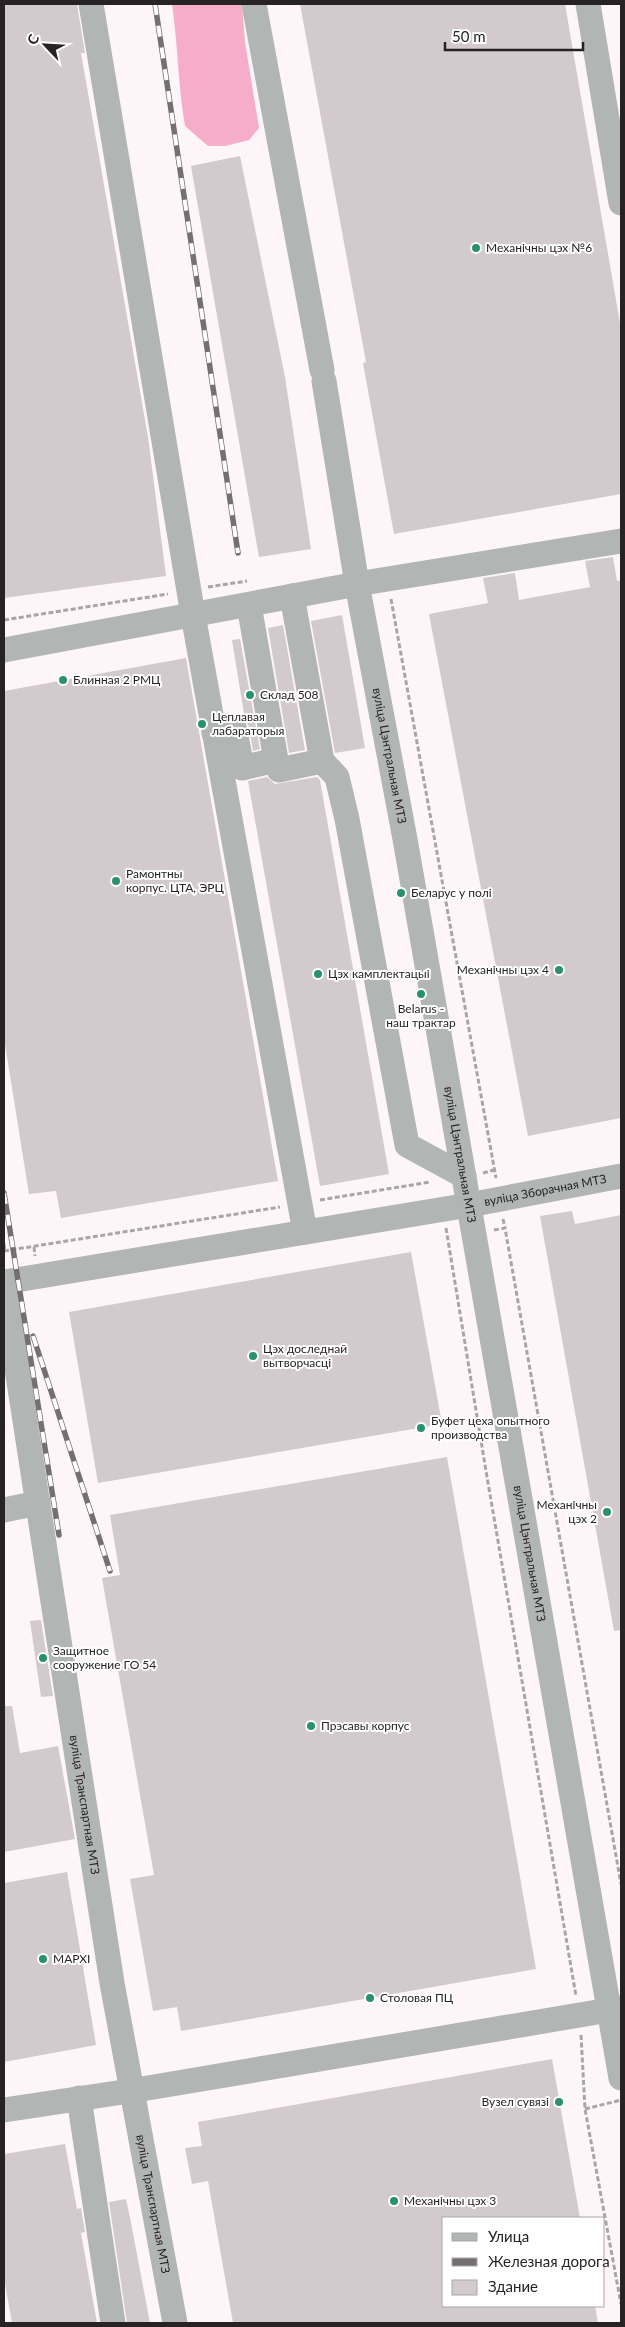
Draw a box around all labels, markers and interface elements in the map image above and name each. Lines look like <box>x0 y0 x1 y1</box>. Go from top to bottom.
north arrow <box>20 20 70 70</box>
scale bar <box>445 20 582 52</box>
text: 50 m <box>452 27 486 45</box>
text: С <box>23 31 43 47</box>
place label: Механічны цэх №6 <box>486 240 592 255</box>
marker: Механічны цэх №6 <box>470 242 482 254</box>
place label: Блинная 2 РМЦ <box>73 672 161 687</box>
marker: Блинная 2 РМЦ <box>57 674 69 686</box>
place label: Склад 508 <box>260 687 319 702</box>
street label: вуліца Цэнтральная МТЗ <box>370 687 410 825</box>
marker: Склад 508 <box>244 689 256 701</box>
place label: Цеплавая лабараторыя <box>212 709 285 738</box>
marker: Цеплавая лабараторыя <box>196 718 208 730</box>
place label: Рамонтны корпус. ЦТА, ЭРЦ <box>126 866 224 895</box>
marker: Рамонтны корпус. ЦТА, ЭРЦ <box>110 875 122 887</box>
place label: Беларус у полі <box>411 885 492 900</box>
marker: Беларус у полі <box>395 887 407 899</box>
place label: Механічны цэх 4 <box>457 962 549 977</box>
marker: Механічны цэх 4 <box>553 964 565 976</box>
place label: Цэх камплектацыі <box>328 966 430 981</box>
marker: Цэх камплектацыі <box>312 968 324 980</box>
marker: Belarus - наш трактар <box>415 988 427 1000</box>
place label: Belarus - наш трактар <box>386 1001 456 1030</box>
street label: вуліца Цэнтральная МТЗ <box>441 1085 480 1224</box>
street label: вуліца Зборачная МТЗ <box>483 1171 608 1209</box>
place label: Цэх доследнай вытворчасці <box>263 1341 347 1370</box>
marker: Цэх доследнай вытворчасці <box>247 1350 259 1362</box>
place label: Буфет цеха опытного производства <box>431 1413 550 1442</box>
marker: Буфет цеха опытного производства <box>415 1422 427 1434</box>
street label: вуліца Цэнтральная МТЗ <box>511 1484 549 1623</box>
place label: Механічны цэх 2 <box>537 1497 597 1526</box>
marker: Механічны цэх 2 <box>601 1506 613 1518</box>
place label: Защитное сооружение ГО 54 <box>53 1643 156 1672</box>
marker: Защитное сооружение ГО 54 <box>37 1652 49 1664</box>
place label: Прэсавы корпус <box>321 1718 410 1733</box>
marker: Прэсавы корпус <box>305 1720 317 1732</box>
street label: вуліца Транспартная МТЗ <box>67 1734 103 1876</box>
place label: МАРХІ <box>53 1951 90 1966</box>
marker: МАРХІ <box>37 1953 49 1965</box>
place label: Столовая ПЦ <box>380 1990 454 2005</box>
marker: Столовая ПЦ <box>364 1992 376 2004</box>
place label: Вузел сувязі <box>481 2094 549 2109</box>
marker: Вузел сувязі <box>553 2096 565 2108</box>
street label: вуліца Транспартная МТЗ <box>133 2133 174 2275</box>
place label: Механічны цэх 3 <box>404 2193 496 2208</box>
marker: Механічны цэх 3 <box>388 2195 400 2207</box>
legend <box>442 2217 605 2307</box>
text: Улица <box>488 2227 529 2245</box>
text: Железная дорога <box>488 2252 610 2270</box>
text: Здание <box>488 2277 538 2295</box>

